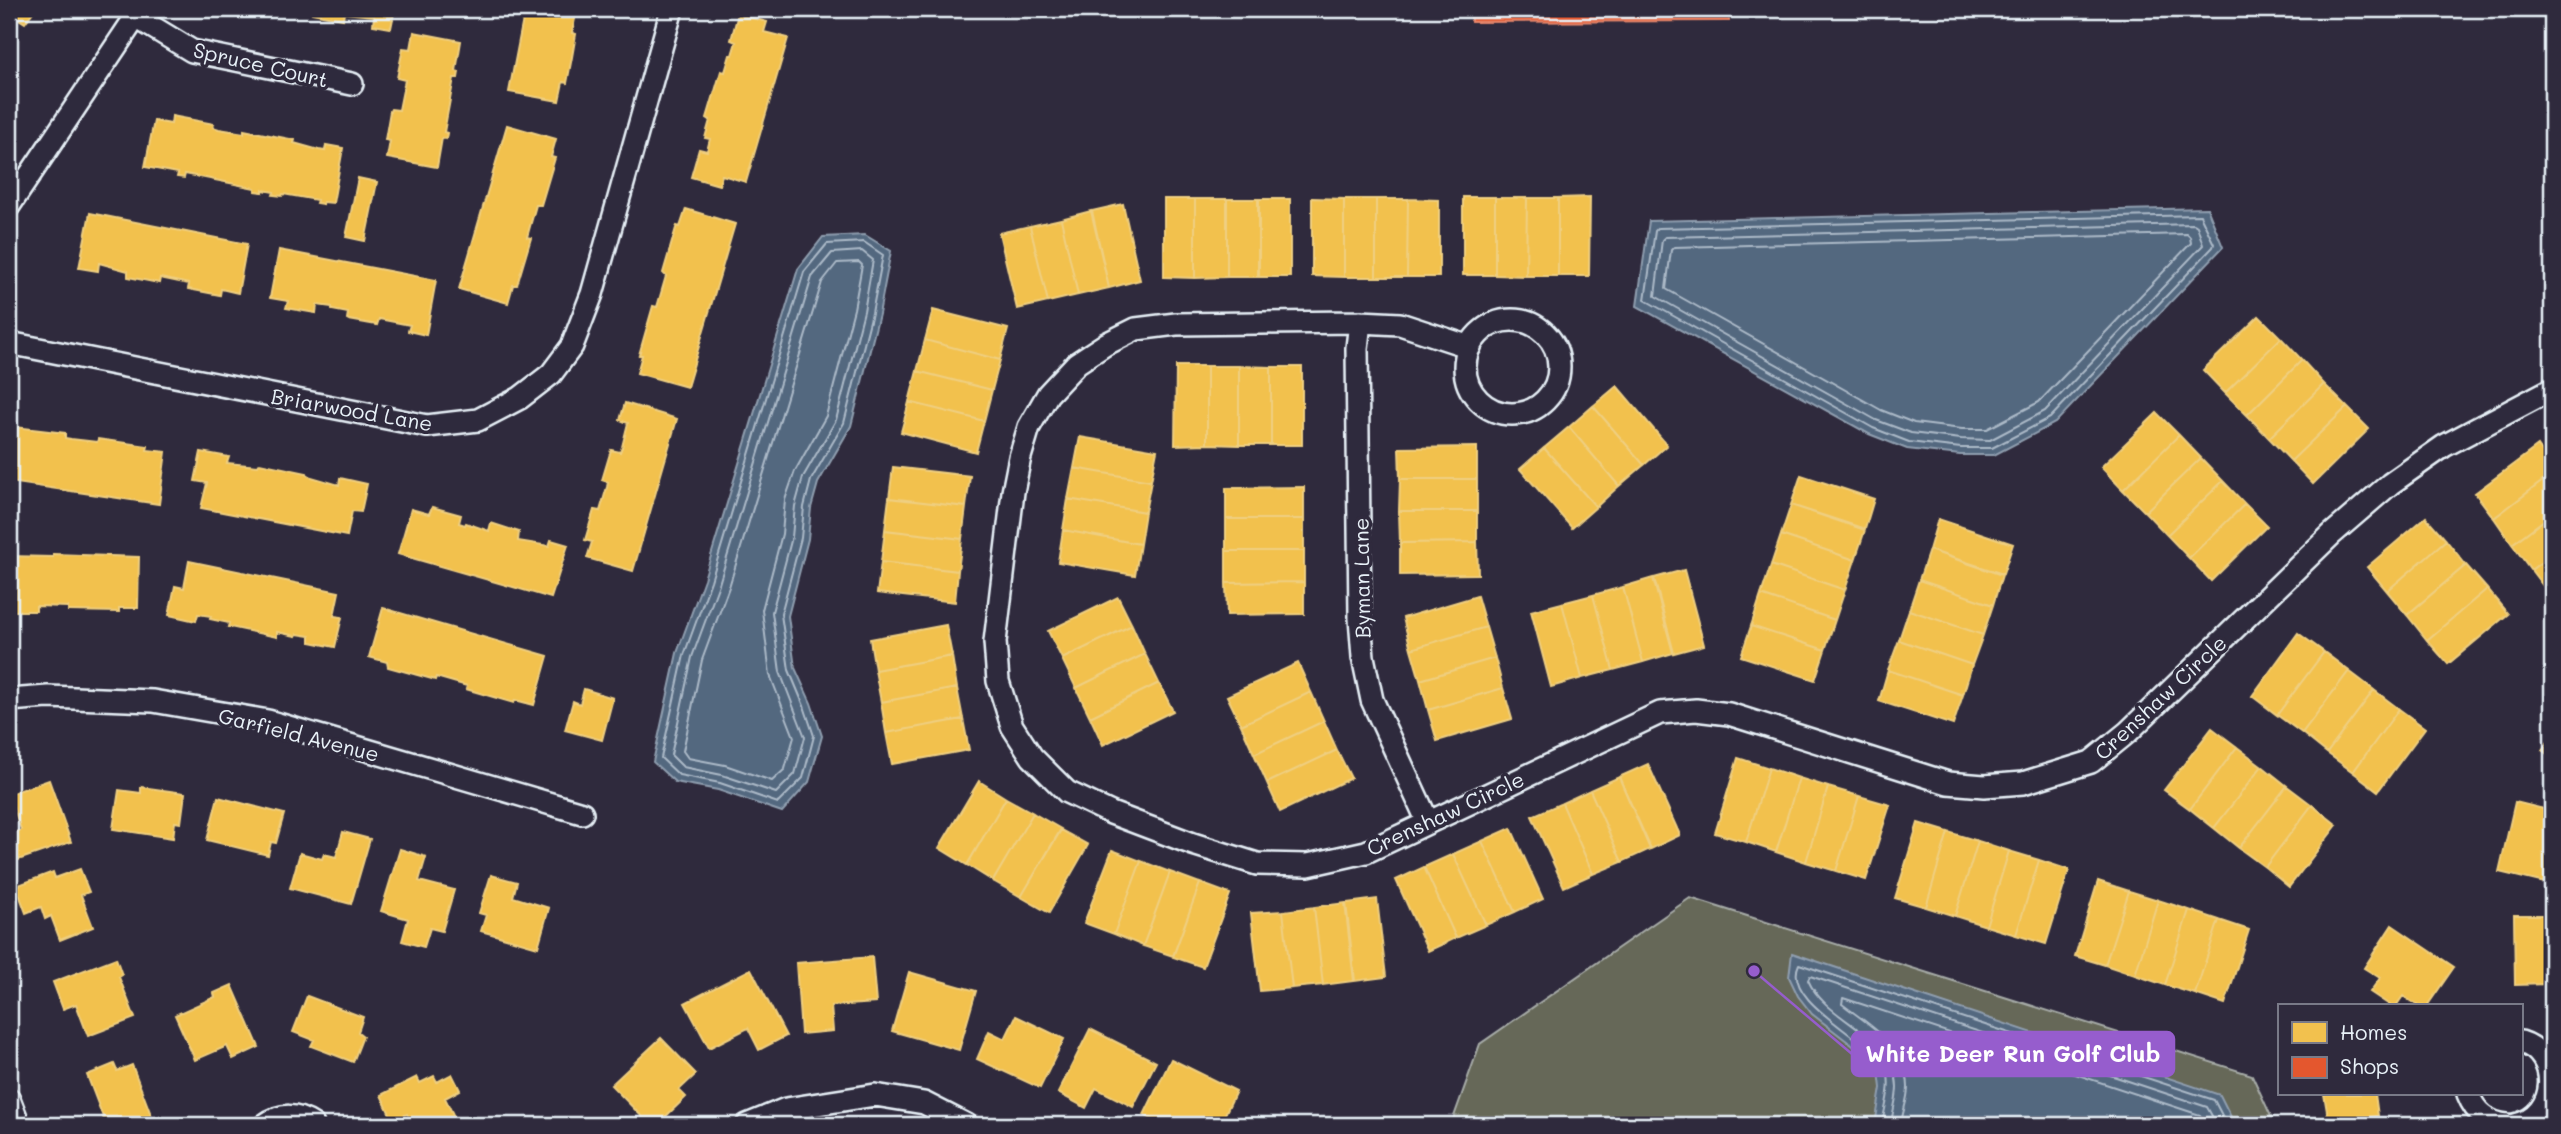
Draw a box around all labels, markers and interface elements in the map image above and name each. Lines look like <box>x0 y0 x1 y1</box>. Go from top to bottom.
street label: Spruce Court <box>191 35 331 93</box>
street label: Briarwood Lane <box>269 381 435 437</box>
street label: Byman Lane <box>1346 517 1376 639</box>
street label: Crenshaw Circle <box>2088 629 2232 765</box>
street label: Garfield Avenue <box>216 701 382 767</box>
street label: Crenshaw Circle <box>1362 765 1528 861</box>
legend <box>2278 1004 2522 1096</box>
text: Homes <box>2340 1018 2407 1045</box>
callout: White Deer Run Golf Club <box>1852 1032 2174 1076</box>
text: White Deer Run Golf Club <box>1866 1038 2160 1068</box>
text: Shops <box>2340 1052 2399 1079</box>

